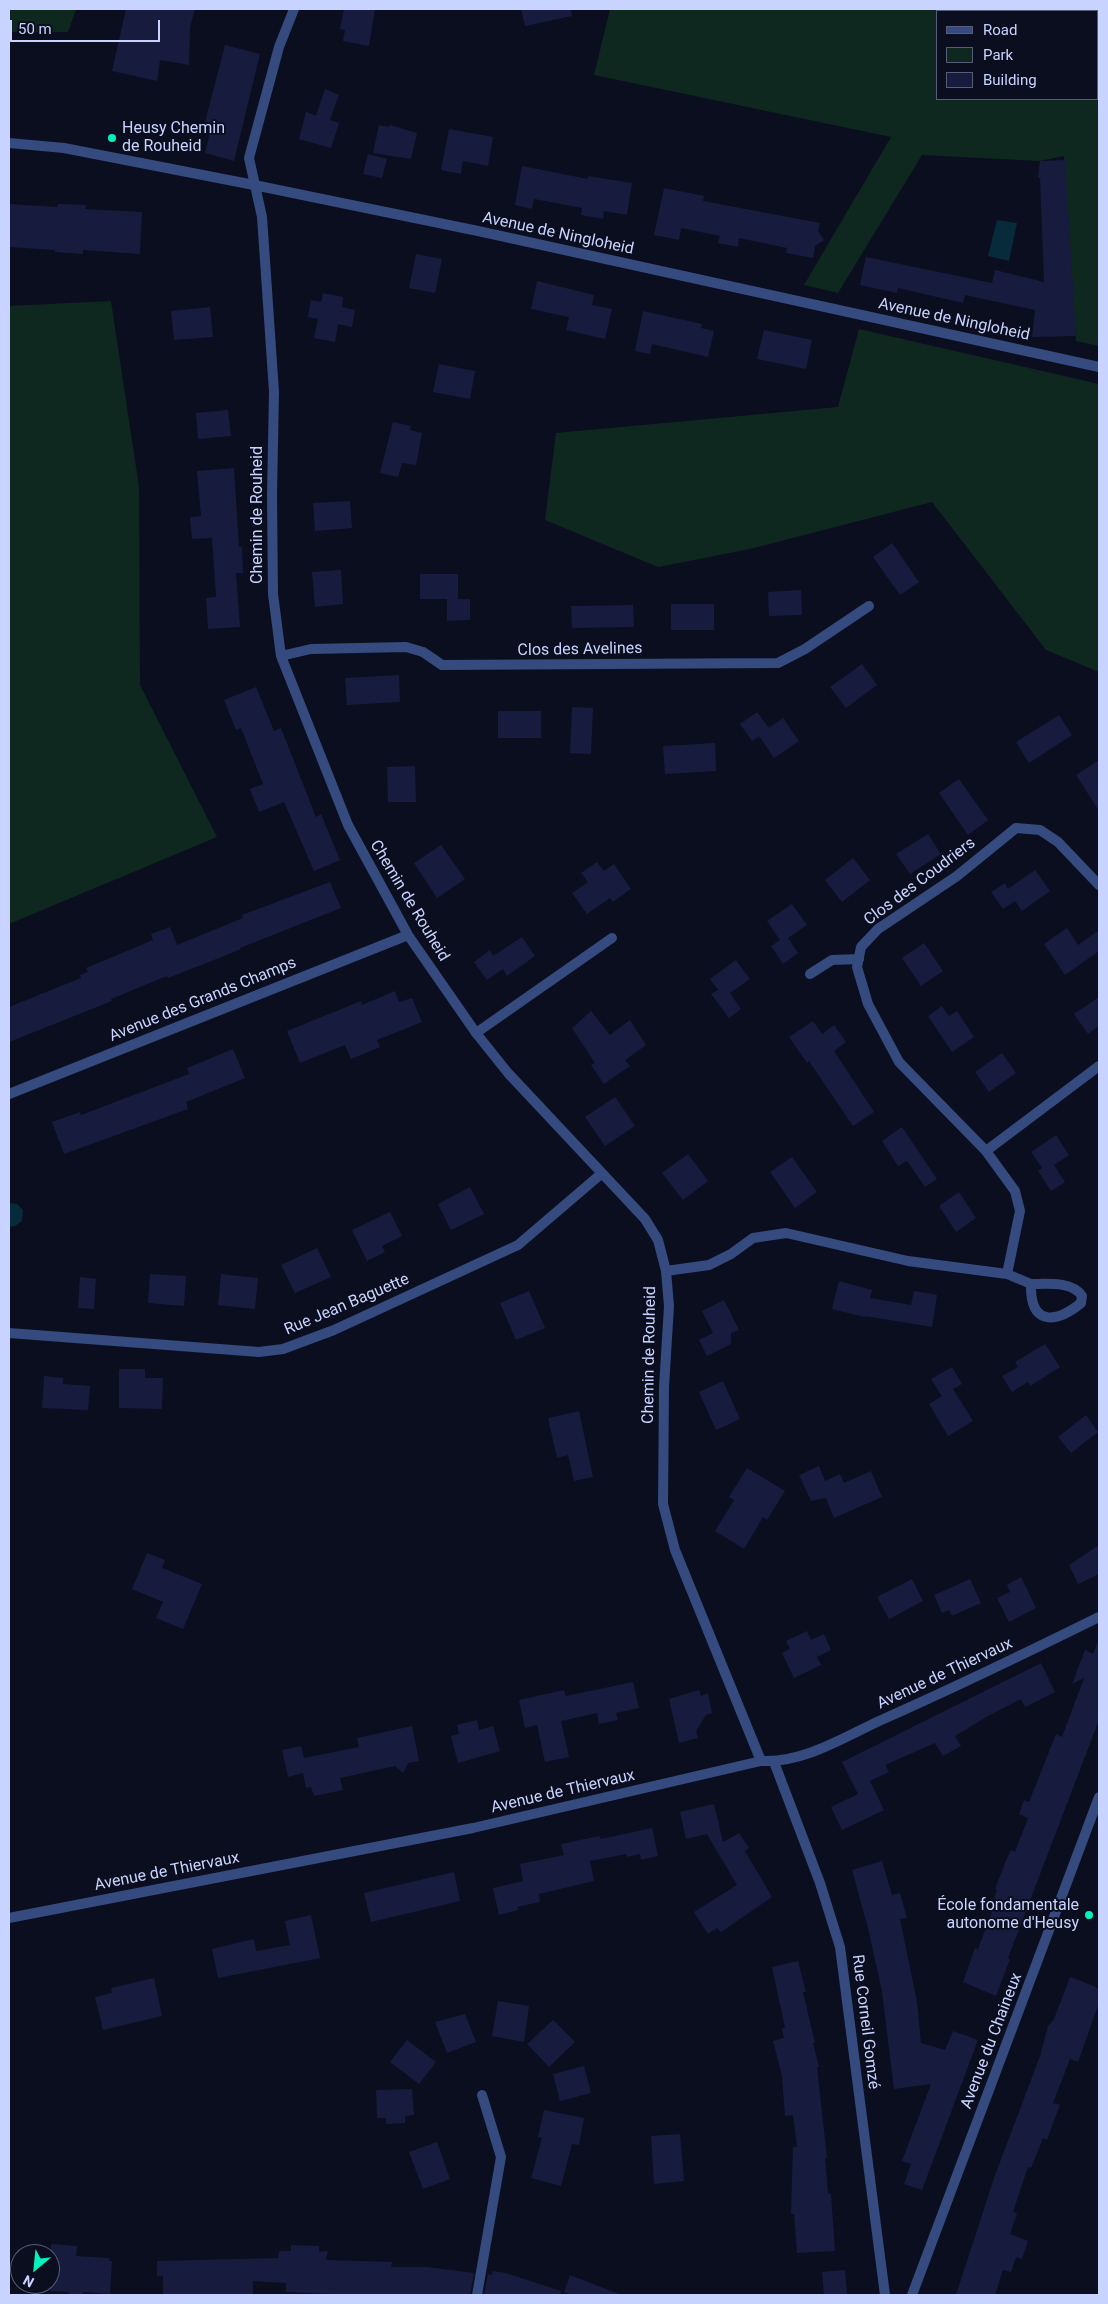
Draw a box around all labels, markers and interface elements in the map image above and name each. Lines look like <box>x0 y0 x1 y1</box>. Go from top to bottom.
scale bar <box>12 10 162 42</box>
legend <box>936 10 1098 100</box>
text: 50 m <box>18 20 52 38</box>
text: Road <box>983 21 1017 39</box>
text: Park <box>983 46 1013 64</box>
text: Building <box>983 71 1037 89</box>
place label: Heusy Chemin de Rouheid <box>122 119 225 157</box>
marker: Heusy Chemin de Rouheid <box>106 132 118 144</box>
street label: Avenue de Ningloheid <box>481 209 635 259</box>
street label: Avenue de Ningloheid <box>877 295 1031 345</box>
street label: Chemin de Rouheid <box>248 446 268 584</box>
street label: Clos des Avelines <box>517 639 643 661</box>
street label: Clos des Coudriers <box>861 834 979 930</box>
street label: Chemin de Rouheid <box>365 837 453 965</box>
street label: Avenue des Grands Champs <box>107 954 299 1046</box>
street label: Rue Jean Baguette <box>282 1270 412 1340</box>
street label: Chemin de Rouheid <box>639 1286 661 1424</box>
street label: Avenue de Thiervaux <box>874 1634 1016 1714</box>
street label: Avenue de Thiervaux <box>489 1766 637 1818</box>
street label: Avenue de Thiervaux <box>93 1849 241 1895</box>
place label: École fondamentale autonome d'Heusy <box>937 1896 1079 1934</box>
marker: École fondamentale autonome d'Heusy <box>1083 1909 1095 1921</box>
street label: Rue Corneil Gomzé <box>847 1954 883 2090</box>
street label: Avenue du Chaineux <box>957 1970 1027 2112</box>
north arrow <box>10 2244 60 2294</box>
text: N <box>20 2272 37 2291</box>

